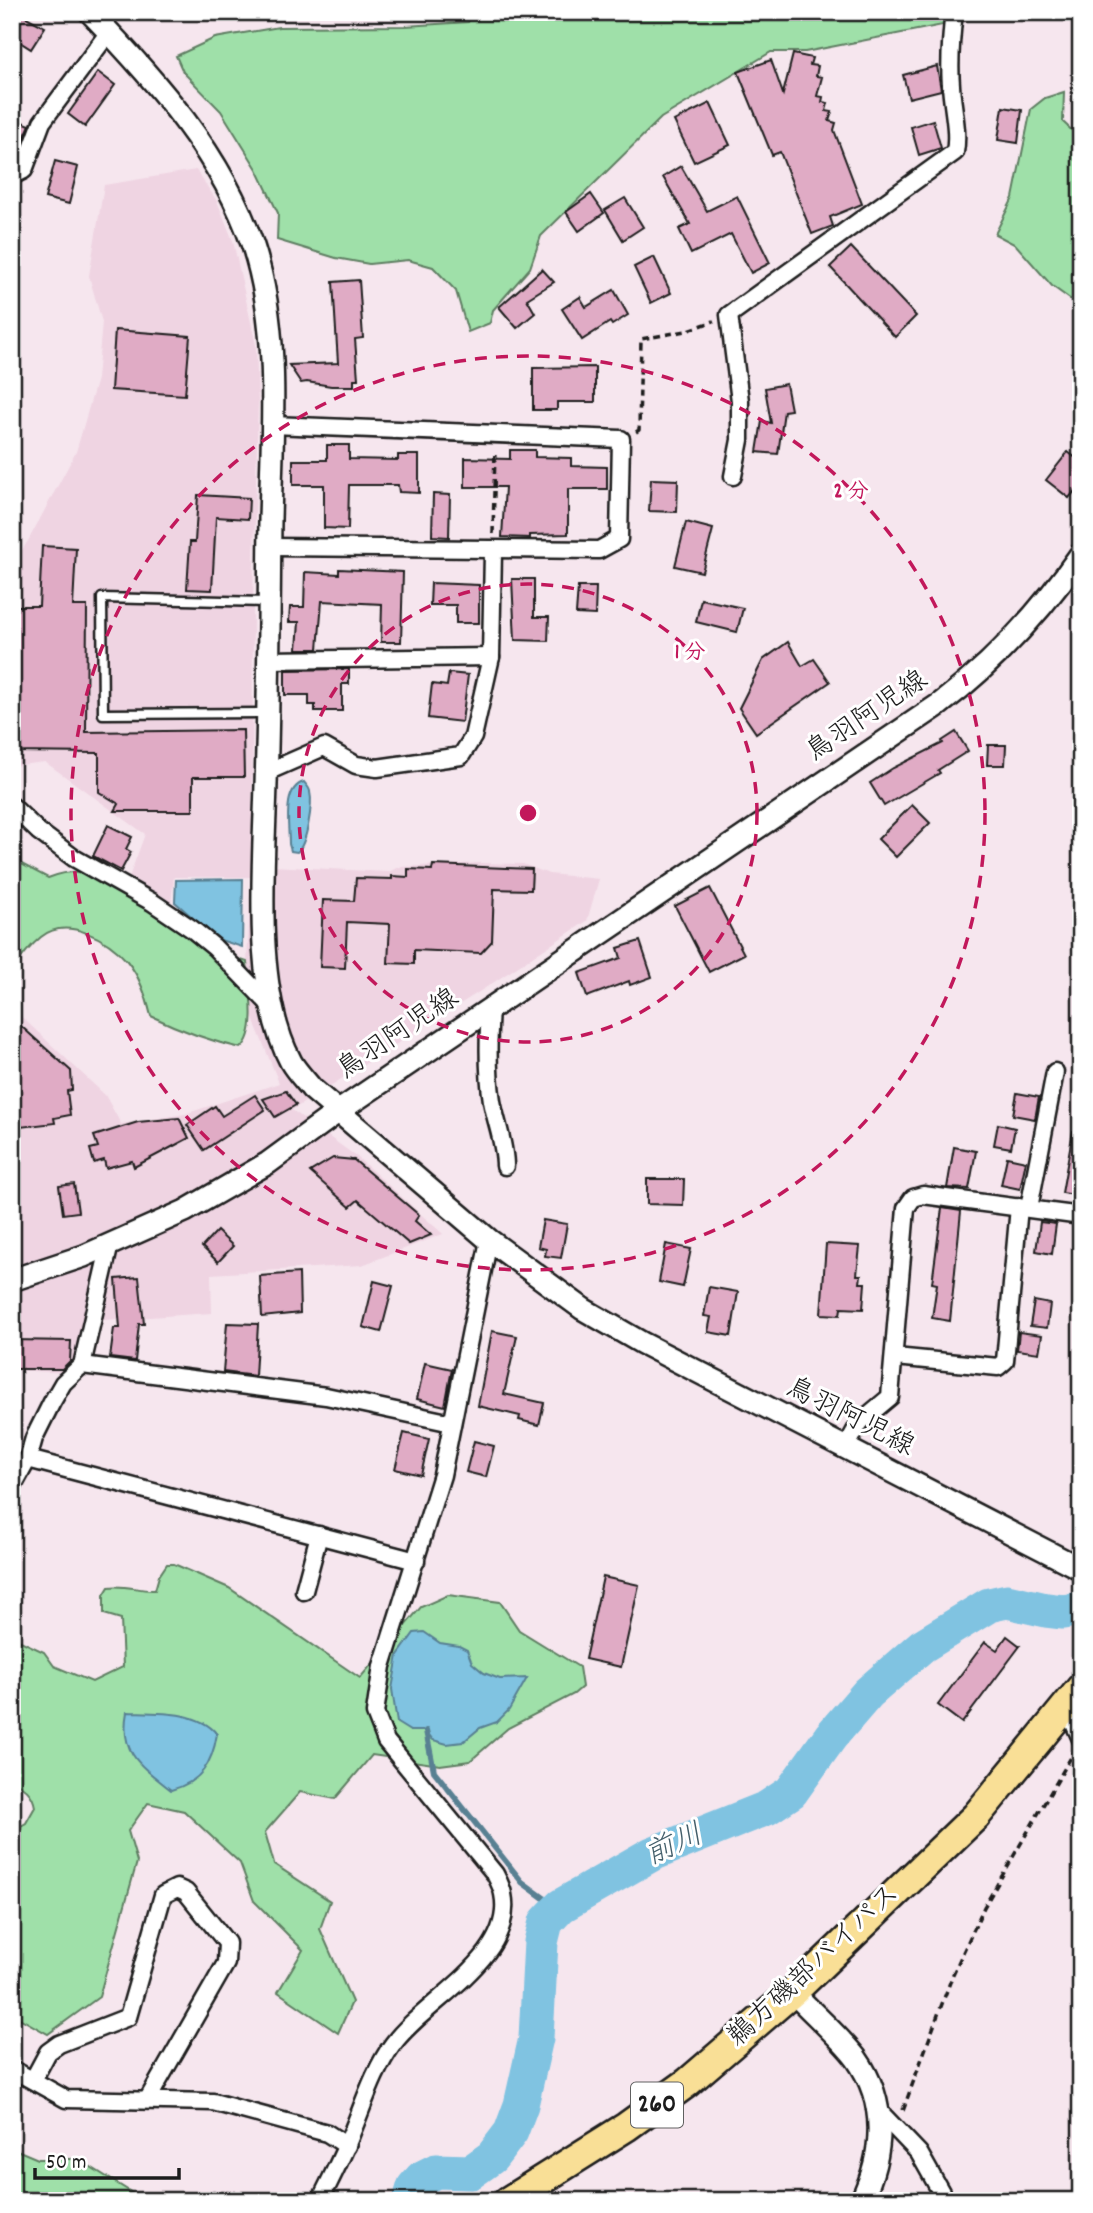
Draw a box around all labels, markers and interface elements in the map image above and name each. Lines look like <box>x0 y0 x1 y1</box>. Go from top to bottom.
text: 2 分 <box>834 478 869 508</box>
text: 1 分 <box>675 639 705 669</box>
street label: 鳥羽阿児線 <box>799 662 937 774</box>
centre of rings <box>516 801 540 825</box>
street label: 鳥羽阿児線 <box>330 980 468 1092</box>
street label: 鳥羽阿児線 <box>778 1369 920 1469</box>
water label: 前川 <box>639 1815 711 1879</box>
street label: 鵜方磯部バイパス <box>720 1876 910 2058</box>
road number: 260 <box>631 2082 683 2128</box>
scale bar <box>35 2136 178 2180</box>
text: 50 m <box>46 2149 86 2179</box>

